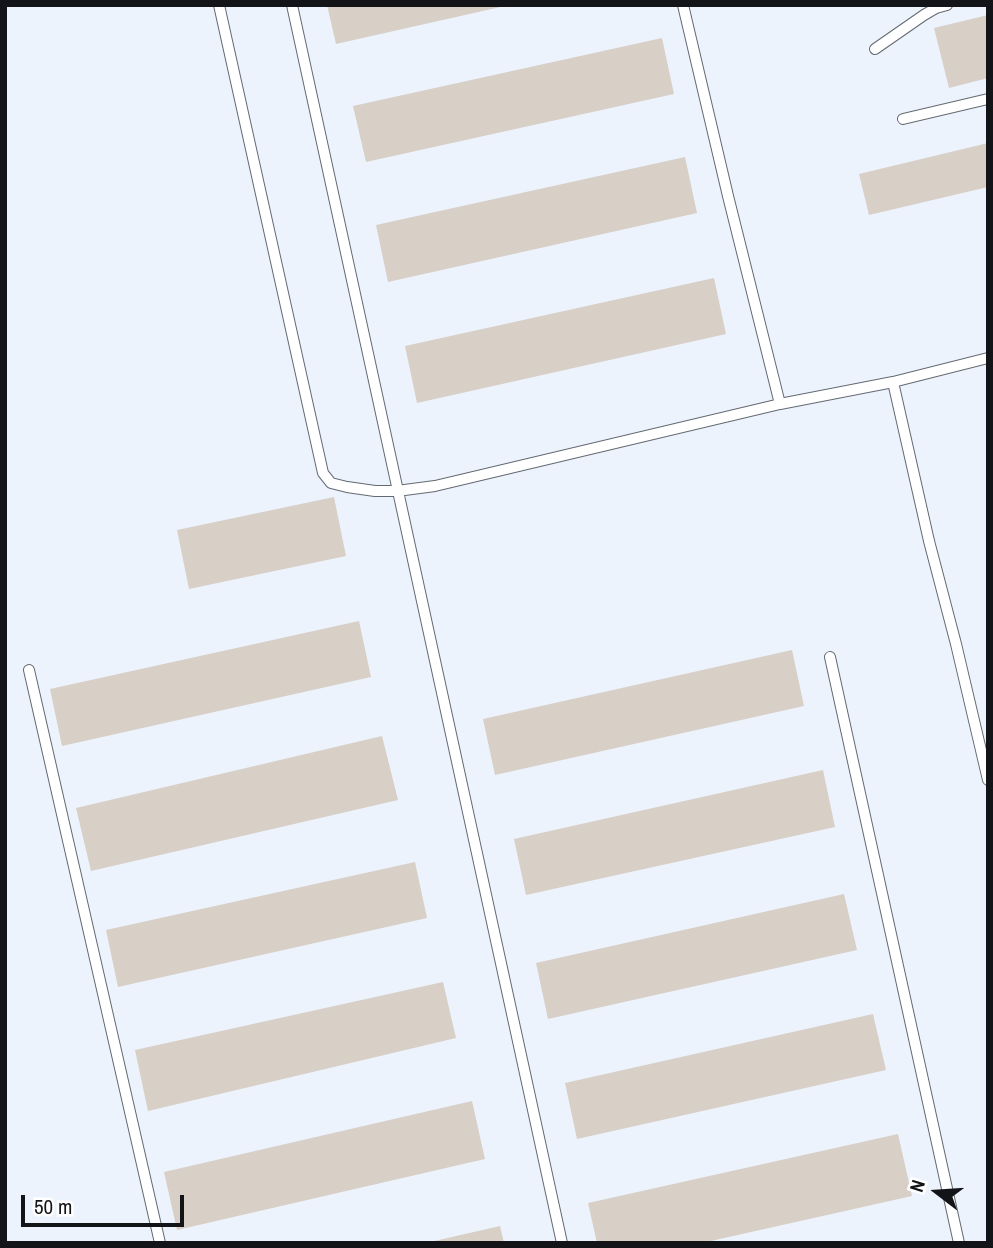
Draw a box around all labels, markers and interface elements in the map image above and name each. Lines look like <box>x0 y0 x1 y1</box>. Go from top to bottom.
north arrow <box>902 1157 972 1227</box>
text: N <box>903 1177 931 1195</box>
scale bar <box>24 1182 187 1226</box>
text: 50 m <box>34 1192 72 1221</box>

